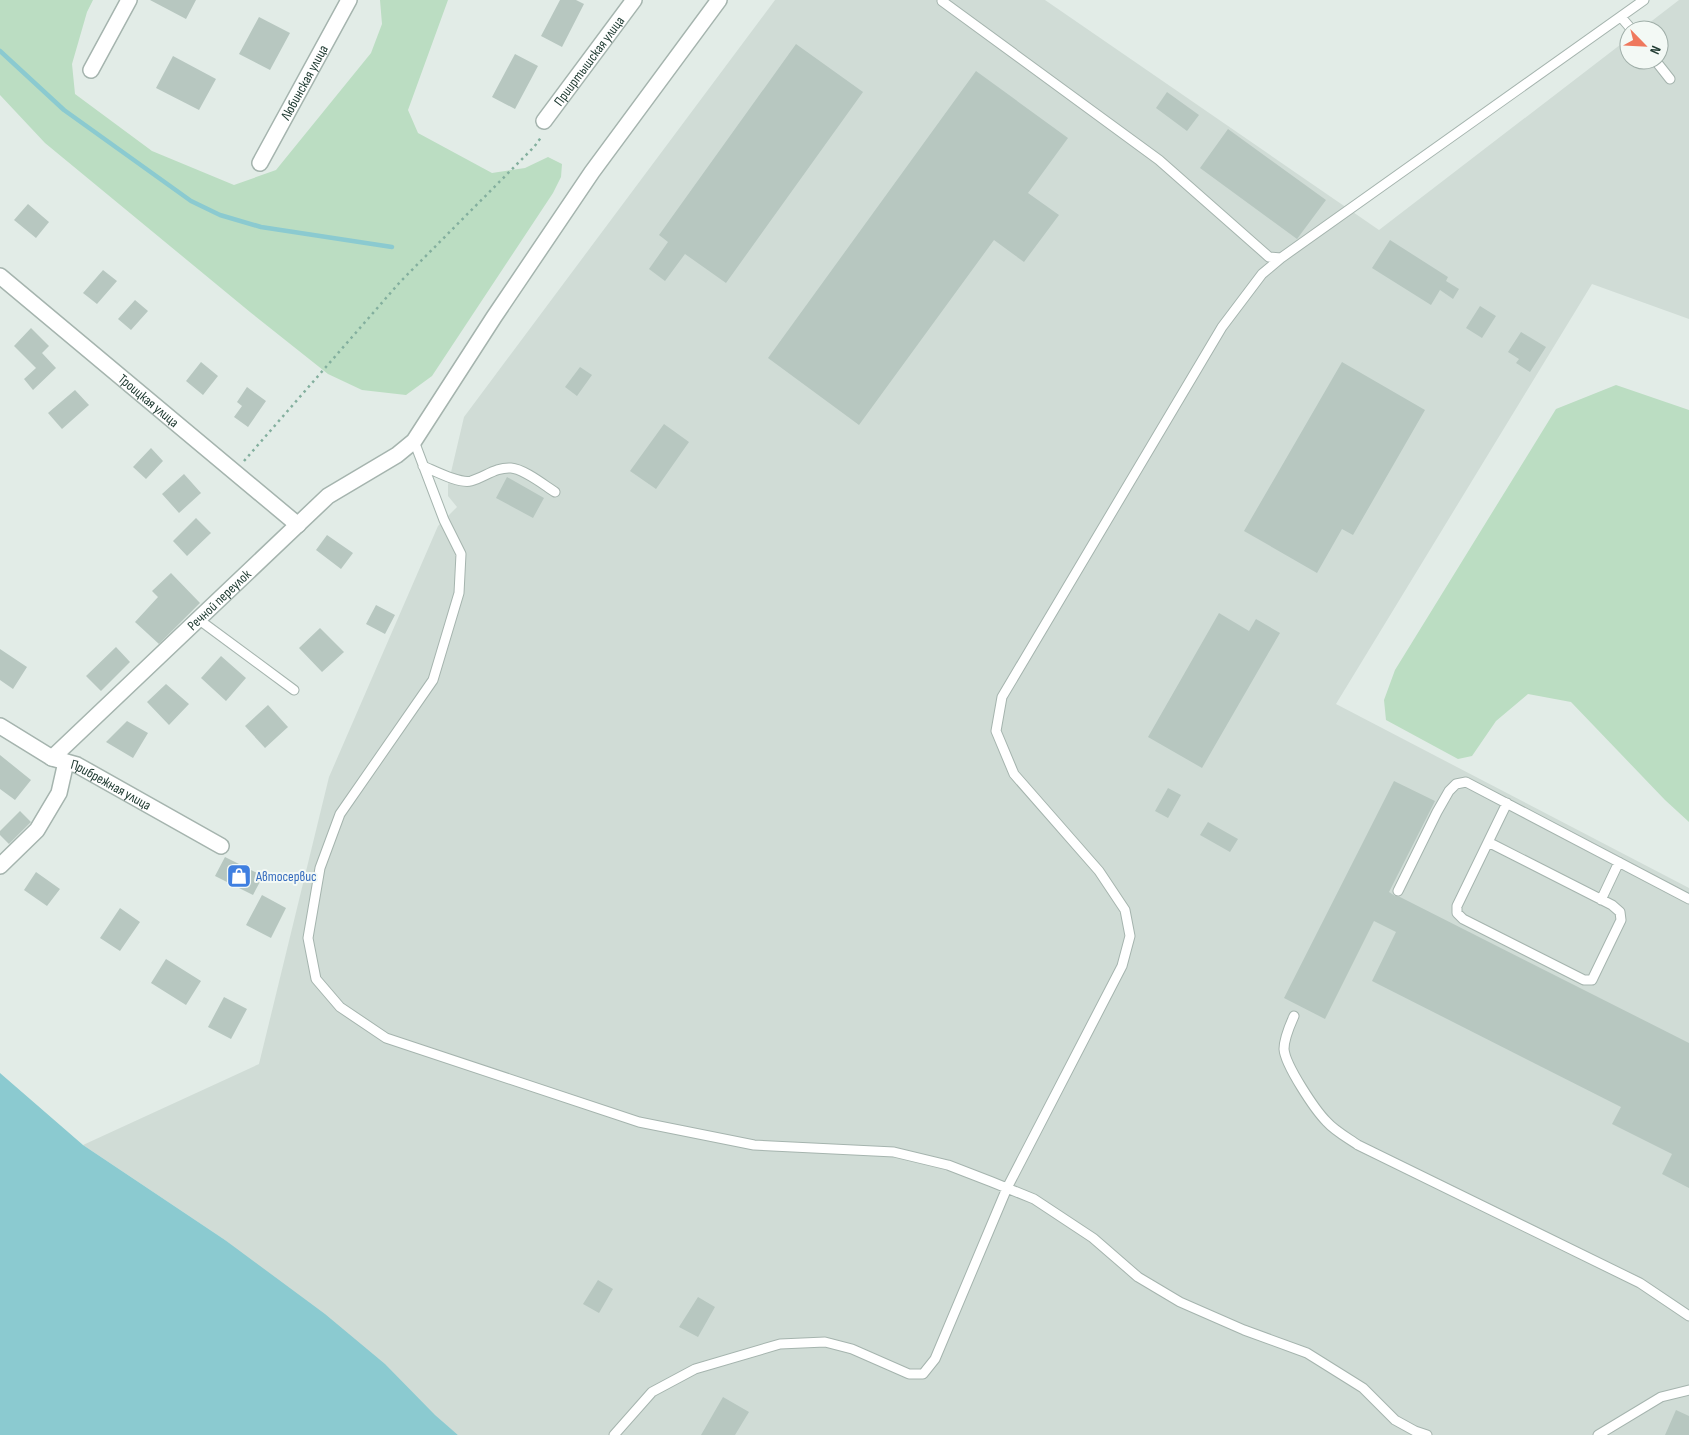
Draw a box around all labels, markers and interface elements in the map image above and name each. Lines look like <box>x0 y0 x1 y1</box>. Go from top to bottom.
street label: Прииртышская улица <box>550 13 628 109</box>
north arrow <box>1619 20 1669 70</box>
street label: Любинская улица <box>276 42 331 124</box>
text: N <box>1646 43 1665 57</box>
street label: Троицкая улица <box>115 370 183 431</box>
street label: Речной переулок <box>183 565 255 634</box>
street label: Прибрежная улица <box>69 755 154 814</box>
shop icon: Автосервис <box>226 863 252 889</box>
place label: Автосервис <box>255 868 317 885</box>

